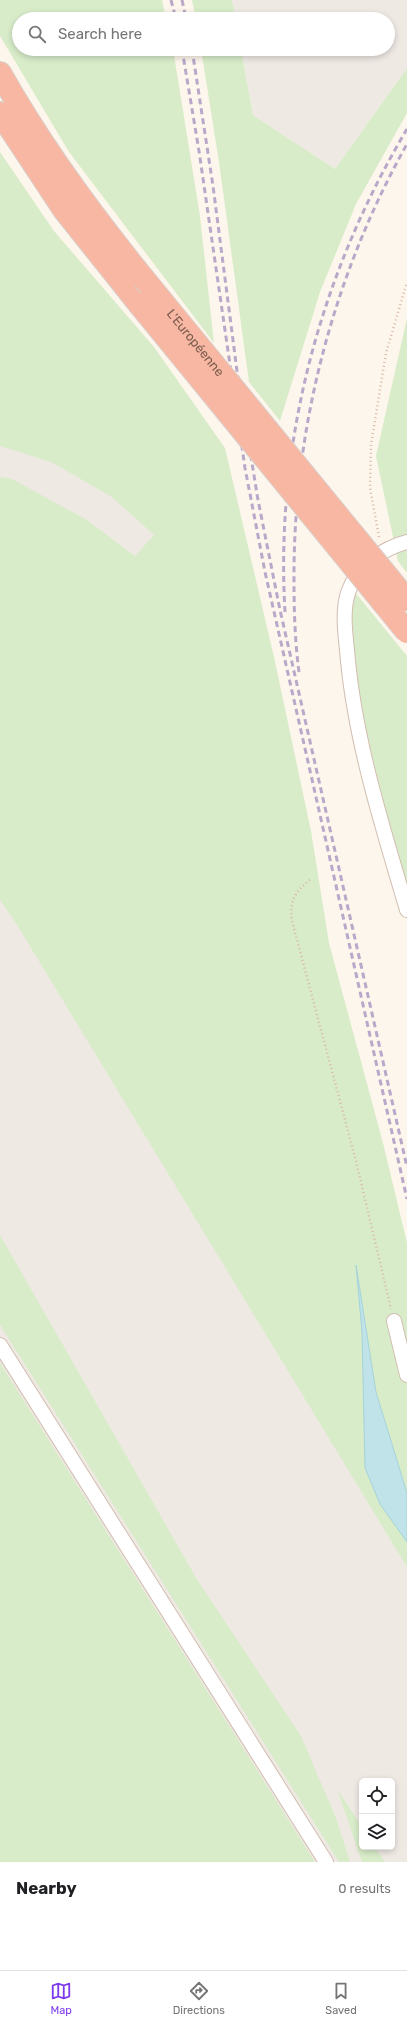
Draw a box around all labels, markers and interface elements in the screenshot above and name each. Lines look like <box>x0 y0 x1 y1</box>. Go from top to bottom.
search box <box>12 12 395 56</box>
icon: search <box>26 23 48 45</box>
text: Search here <box>58 25 142 43</box>
street label: L'Européenne <box>164 306 228 379</box>
map controls <box>359 1778 395 1850</box>
button: locate <box>359 1778 395 1814</box>
button: layers <box>359 1814 395 1850</box>
text: Nearby <box>16 1878 77 1898</box>
text: 0 results <box>338 1881 391 1896</box>
tab: Map <box>50 1980 72 2017</box>
tab: Directions <box>173 1980 225 2017</box>
tab: Saved <box>325 1980 357 2017</box>

